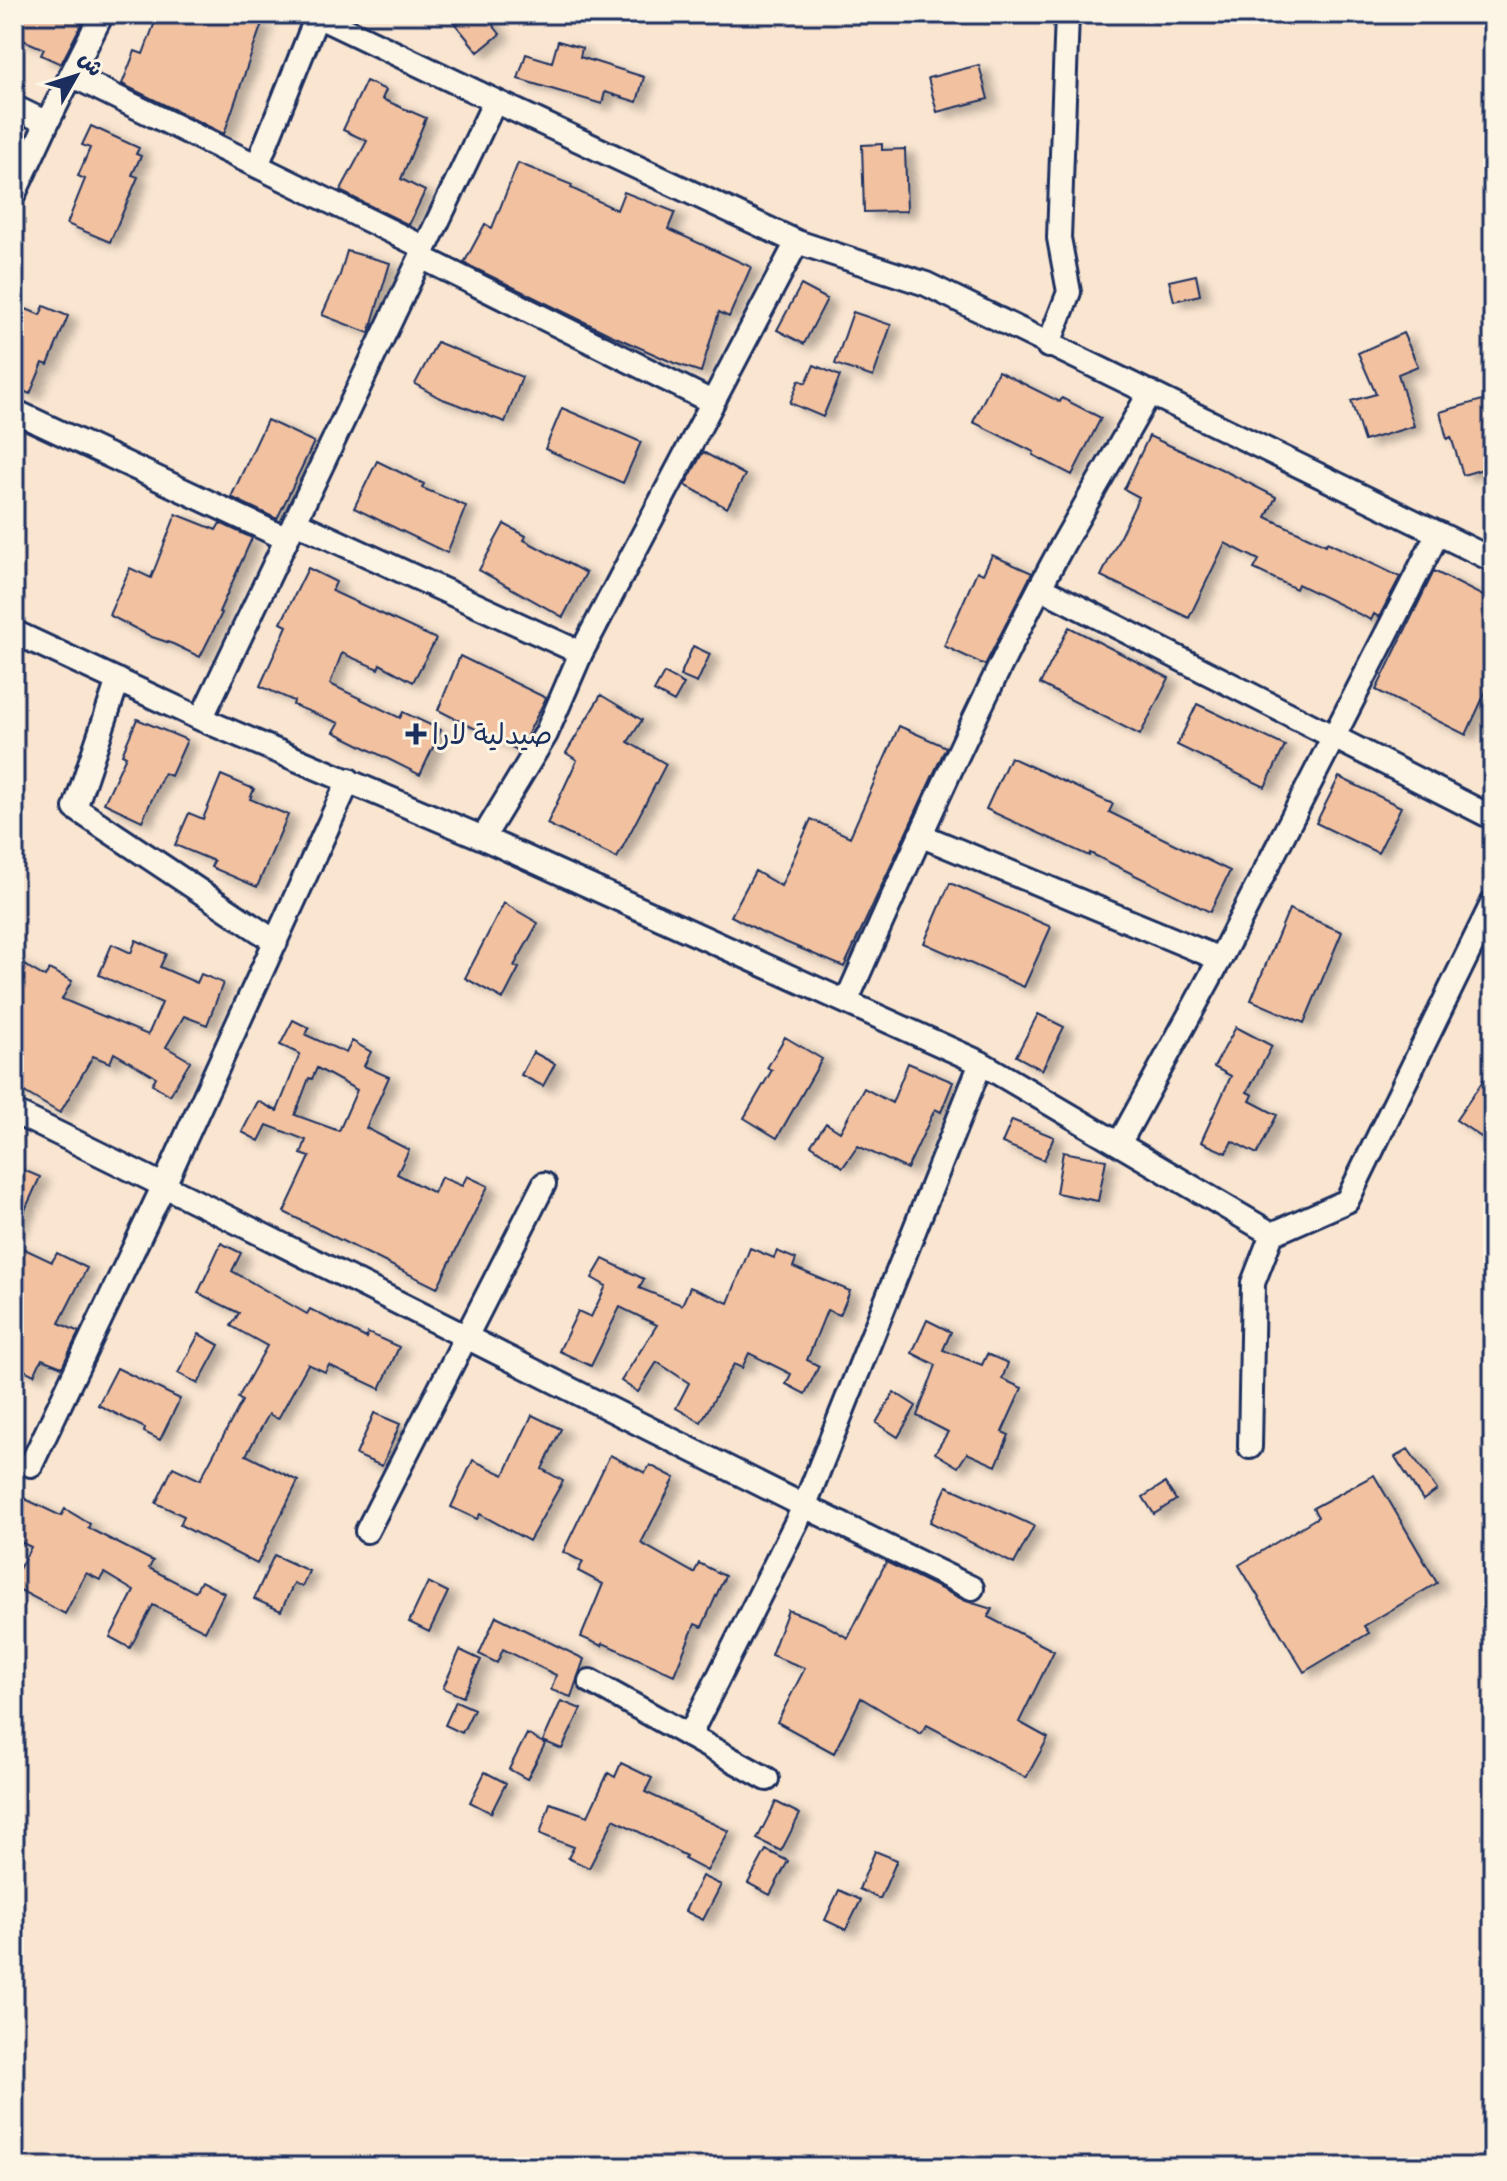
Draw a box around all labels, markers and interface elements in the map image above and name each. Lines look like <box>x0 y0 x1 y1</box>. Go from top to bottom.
north arrow <box>36 36 116 116</box>
text: ش <box>68 42 114 85</box>
place label: صيدلية لارا <box>432 710 552 759</box>
marker: صيدلية لارا <box>407 725 425 743</box>

